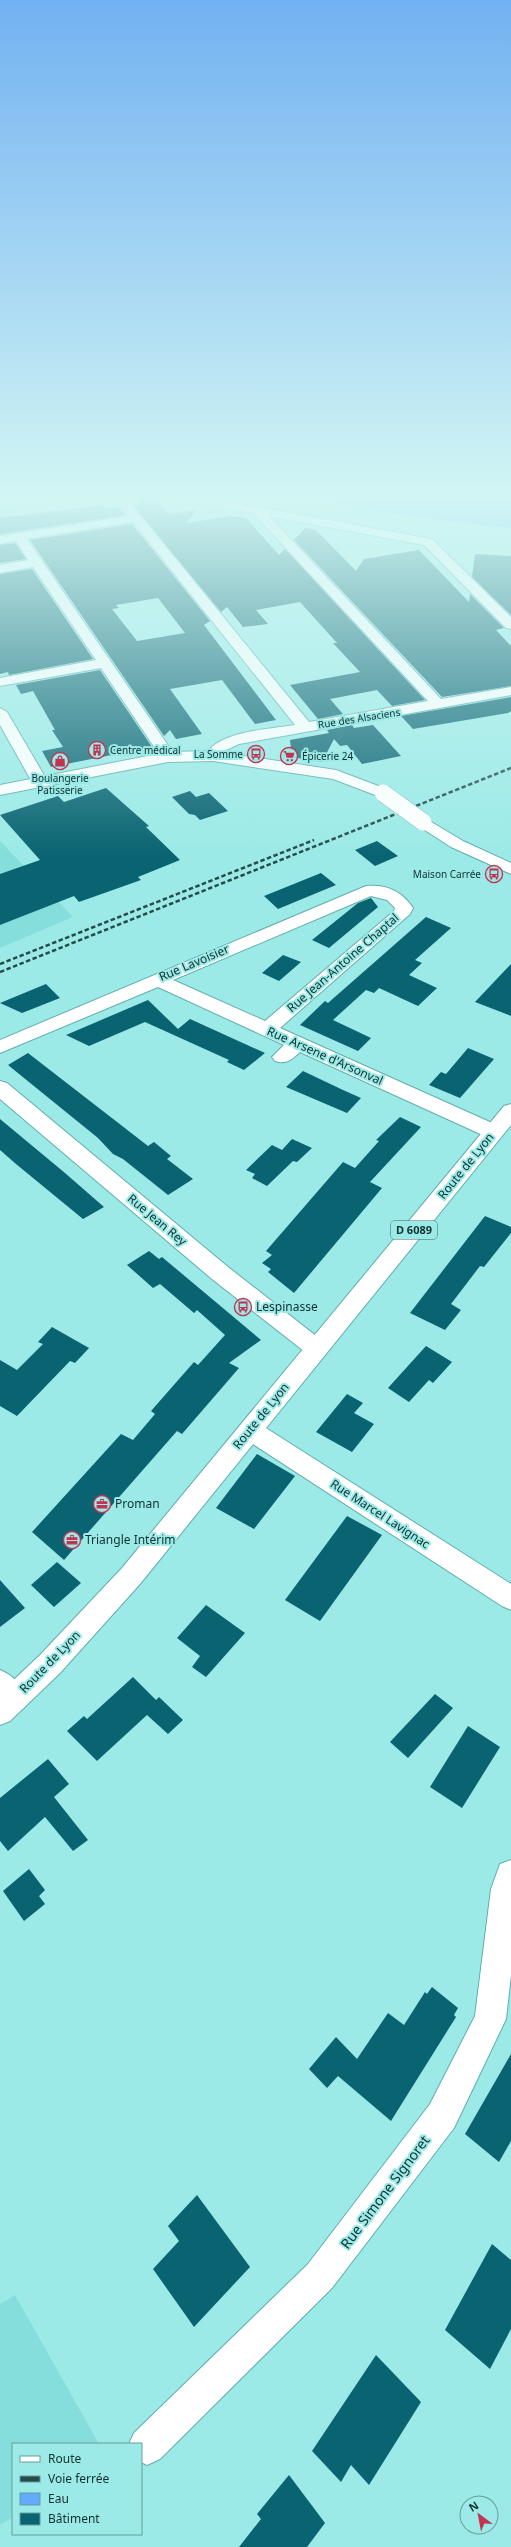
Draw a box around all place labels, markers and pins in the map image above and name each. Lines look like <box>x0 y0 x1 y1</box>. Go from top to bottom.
building icon: Centre médical <box>87 740 107 760</box>
place label: Centre médical <box>110 743 181 757</box>
bus stop icon: La Somme <box>246 744 266 764</box>
supermarket icon: Épicerie 24 <box>279 746 299 766</box>
place label: La Somme <box>194 747 243 761</box>
place label: Épicerie 24 <box>302 749 353 763</box>
shop icon: Boulangerie Patisserie <box>50 751 70 771</box>
place label: Boulangerie Patisserie <box>31 771 89 797</box>
bus stop icon: Maison Carrée <box>484 864 504 884</box>
place label: Maison Carrée <box>413 867 481 881</box>
bus stop icon: Lespinasse <box>233 1297 253 1317</box>
place label: Lespinasse <box>256 1298 318 1315</box>
office icon: Proman <box>92 1494 112 1514</box>
place label: Proman <box>115 1495 160 1512</box>
office icon: Triangle Intérim <box>62 1530 82 1550</box>
place label: Triangle Intérim <box>85 1531 176 1548</box>

